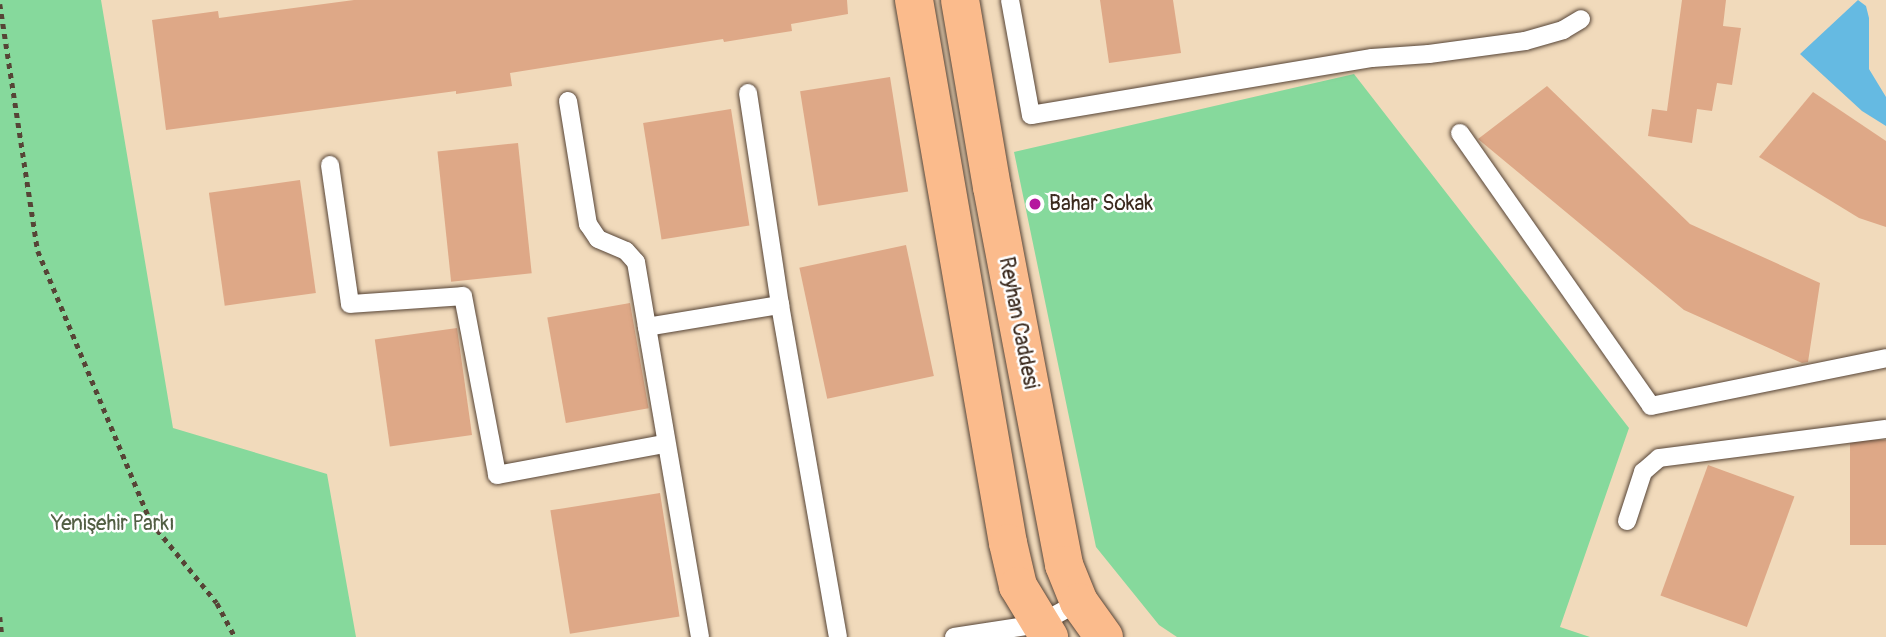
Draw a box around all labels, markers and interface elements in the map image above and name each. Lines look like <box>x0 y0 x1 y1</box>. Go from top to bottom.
place label: Bahar Sokak <box>1049 191 1153 217</box>
marker: Bahar Sokak <box>1027 196 1043 212</box>
street label: Reyhan Caddesi <box>993 255 1043 391</box>
park label: Yenişehir Parkı <box>51 511 175 537</box>

